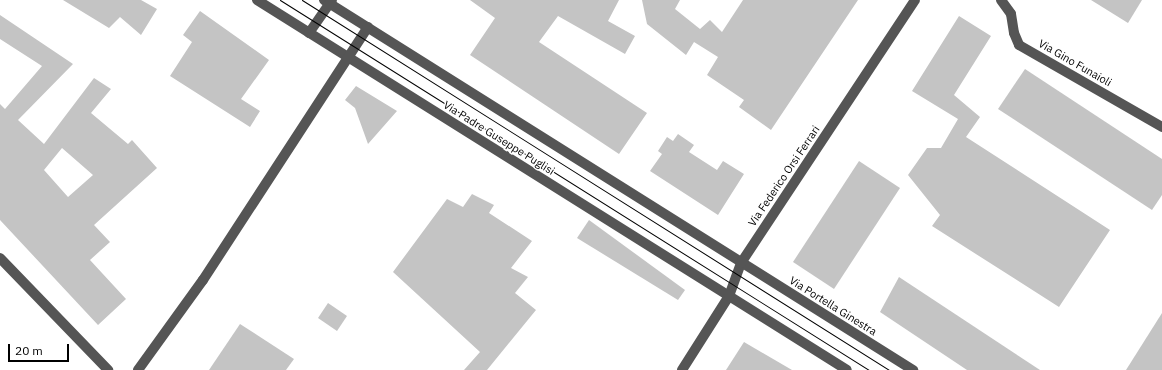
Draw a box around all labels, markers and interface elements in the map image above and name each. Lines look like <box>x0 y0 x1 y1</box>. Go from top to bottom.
street label: Via Gino Funaioli <box>1036 37 1114 89</box>
street label: Via Padre Guseppe Puglisi <box>441 98 557 178</box>
street label: Via Federico Orsi Ferrari <box>745 123 823 229</box>
street label: Via Portella Ginestra <box>787 274 879 338</box>
scale bar <box>10 336 71 362</box>
text: 20 m <box>15 343 43 358</box>

